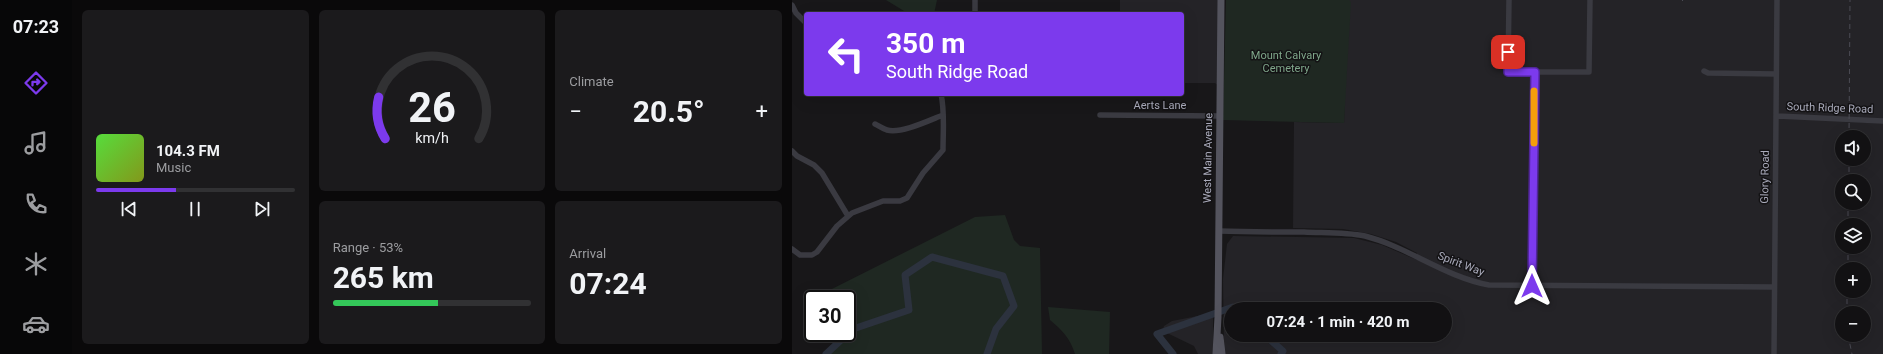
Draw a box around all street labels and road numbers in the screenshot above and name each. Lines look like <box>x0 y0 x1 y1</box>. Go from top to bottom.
street label: Aerts Lane <box>1134 99 1187 112</box>
street label: South Ridge Road <box>1786 100 1874 116</box>
street label: West Main Avenue <box>1201 112 1215 203</box>
street label: Glory Road <box>1758 150 1772 204</box>
street label: Spirit Way <box>1436 249 1487 279</box>

